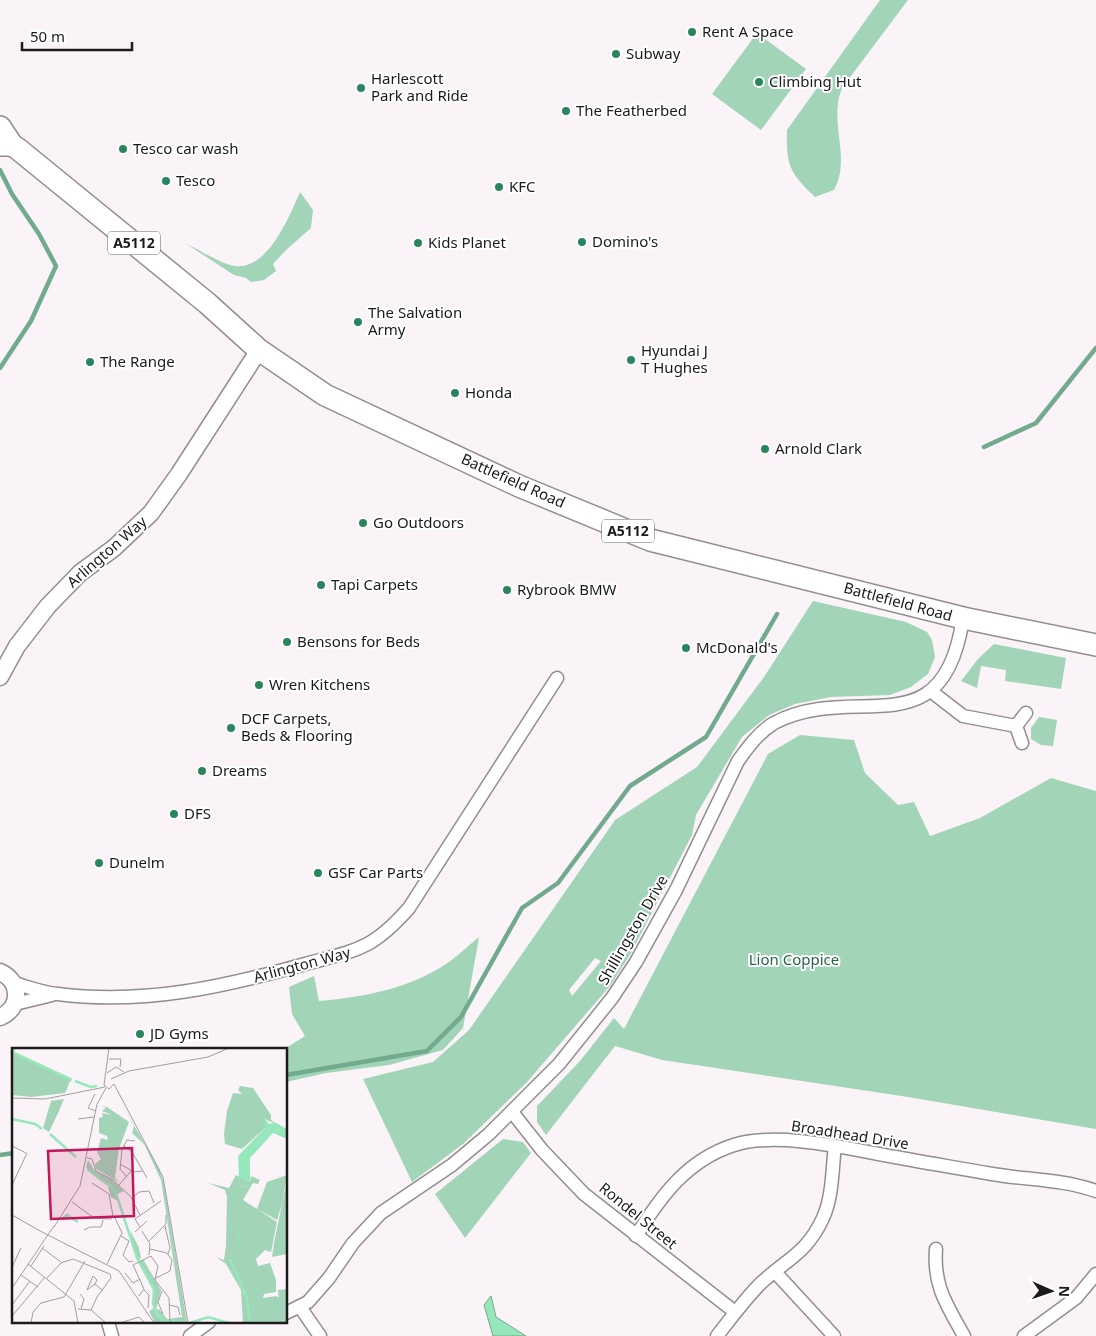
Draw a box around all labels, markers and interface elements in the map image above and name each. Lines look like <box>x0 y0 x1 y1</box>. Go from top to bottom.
scale bar <box>22 20 132 52</box>
place label: Rent A Space <box>702 21 793 41</box>
text: 50 m <box>30 26 65 46</box>
marker: Rent A Space <box>686 26 698 38</box>
place label: Subway <box>626 43 681 63</box>
marker: Subway <box>610 48 622 60</box>
place label: Harlescott Park and Ride <box>371 68 468 105</box>
place label: Climbing Hut <box>769 71 862 91</box>
marker: Climbing Hut <box>753 76 765 88</box>
marker: Harlescott Park and Ride <box>355 82 367 94</box>
place label: The Featherbed <box>576 100 687 120</box>
marker: The Featherbed <box>560 105 572 117</box>
place label: Tesco car wash <box>133 138 238 158</box>
marker: Tesco car wash <box>117 143 129 155</box>
place label: Tesco <box>176 170 215 190</box>
marker: Tesco <box>160 175 172 187</box>
place label: KFC <box>509 176 536 196</box>
marker: KFC <box>493 181 505 193</box>
place label: Domino's <box>592 231 658 251</box>
road number: A5112 <box>108 232 160 254</box>
place label: Kids Planet <box>428 232 507 252</box>
marker: Domino's <box>576 236 588 248</box>
marker: Kids Planet <box>412 237 424 249</box>
place label: The Salvation Army <box>368 302 462 339</box>
marker: The Salvation Army <box>352 316 364 328</box>
place label: Hyundai J T Hughes <box>641 340 708 377</box>
place label: The Range <box>100 351 175 371</box>
marker: Hyundai J T Hughes <box>625 354 637 366</box>
marker: The Range <box>84 356 96 368</box>
place label: Honda <box>465 382 512 402</box>
marker: Honda <box>449 387 461 399</box>
place label: Arnold Clark <box>775 438 862 458</box>
marker: Arnold Clark <box>759 443 771 455</box>
street label: Battlefield Road <box>458 448 569 512</box>
street label: Arlington Way <box>62 511 151 591</box>
place label: Go Outdoors <box>373 512 464 532</box>
marker: Go Outdoors <box>357 517 369 529</box>
road number: A5112 <box>602 520 654 542</box>
place label: Tapi Carpets <box>331 574 418 594</box>
street label: Battlefield Road <box>842 577 955 625</box>
marker: Tapi Carpets <box>315 579 327 591</box>
place label: Rybrook BMW <box>517 579 617 599</box>
marker: Rybrook BMW <box>501 584 513 596</box>
place label: Bensons for Beds <box>297 631 420 651</box>
marker: Bensons for Beds <box>281 636 293 648</box>
place label: McDonald's <box>696 637 778 657</box>
marker: McDonald's <box>680 642 692 654</box>
place label: Wren Kitchens <box>269 674 370 694</box>
marker: Wren Kitchens <box>253 679 265 691</box>
place label: DCF Carpets, Beds & Flooring <box>241 708 353 745</box>
marker: DCF Carpets, Beds & Flooring <box>225 722 237 734</box>
place label: Dreams <box>212 760 267 780</box>
marker: Dreams <box>196 765 208 777</box>
place label: DFS <box>184 803 211 823</box>
marker: DFS <box>168 808 180 820</box>
place label: Dunelm <box>109 852 165 872</box>
marker: Dunelm <box>93 857 105 869</box>
place label: GSF Car Parts <box>328 862 423 882</box>
marker: GSF Car Parts <box>312 867 324 879</box>
street label: Shillingston Drive <box>593 871 672 988</box>
street label: Arlington Way <box>251 941 353 987</box>
park label: Lion Coppice <box>749 949 839 969</box>
place label: JD Gyms <box>148 1023 209 1043</box>
marker: JD Gyms <box>134 1028 146 1040</box>
inset map <box>12 1048 288 1324</box>
street label: Broadhead Drive <box>790 1115 910 1153</box>
street label: Rondel Street <box>595 1178 682 1253</box>
north arrow <box>1026 1266 1076 1316</box>
text: N <box>1055 1285 1074 1297</box>

